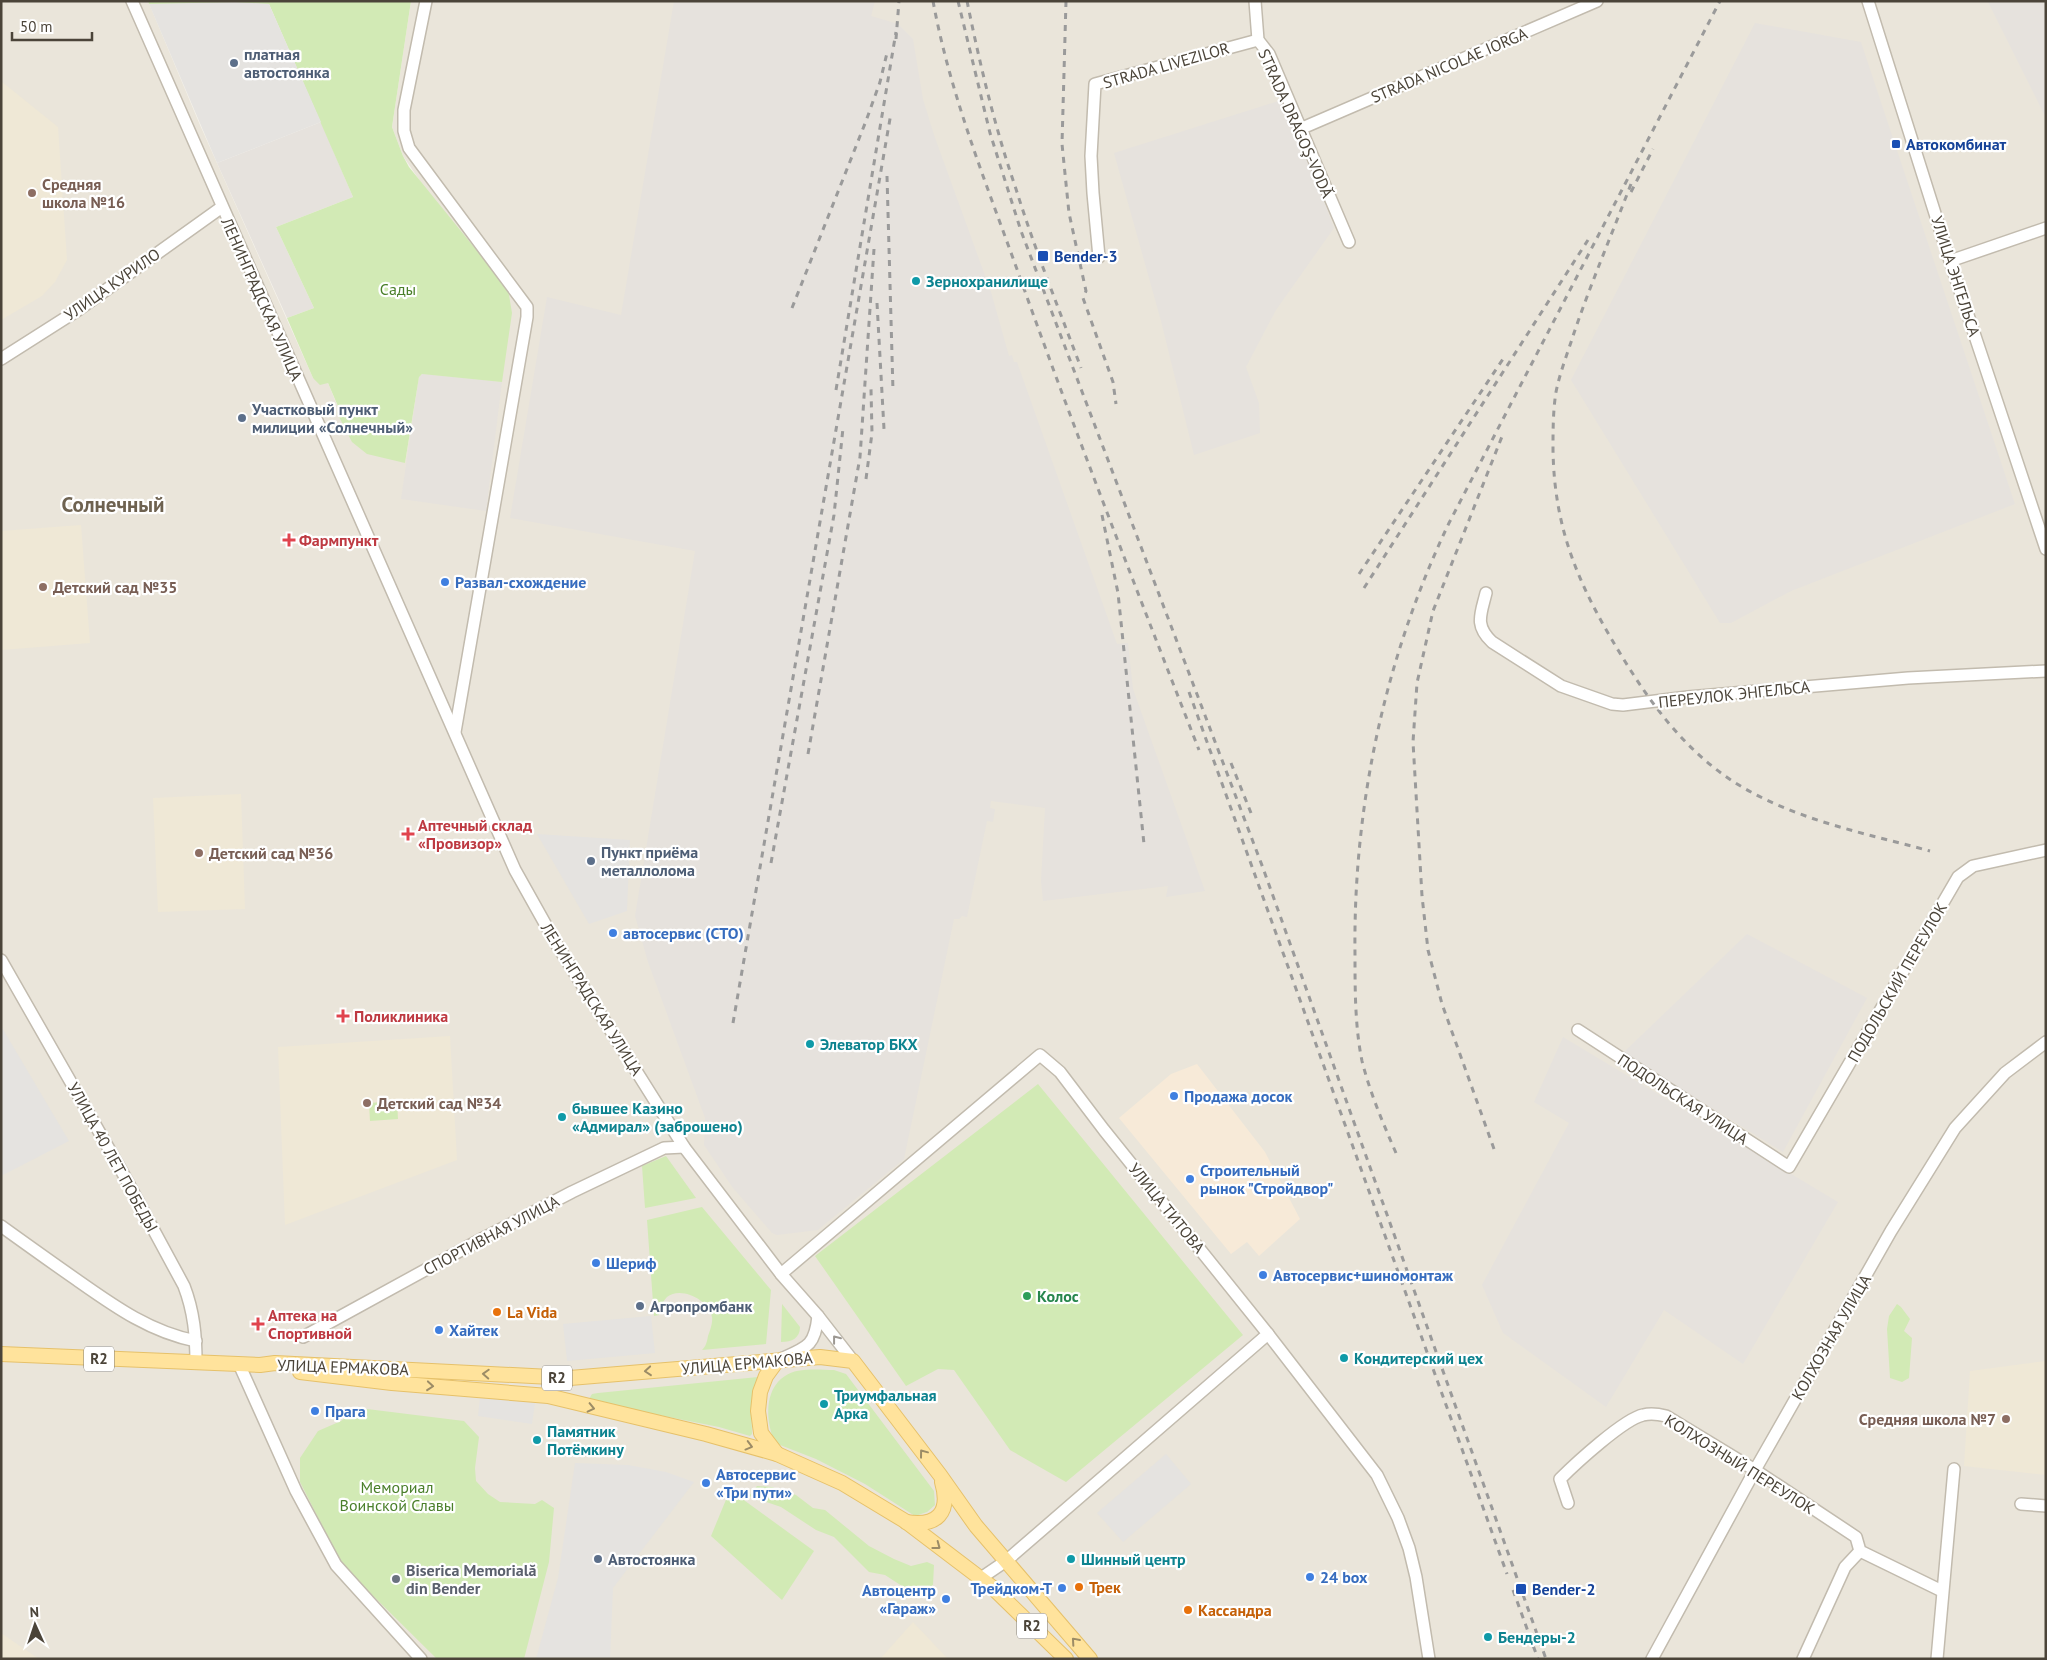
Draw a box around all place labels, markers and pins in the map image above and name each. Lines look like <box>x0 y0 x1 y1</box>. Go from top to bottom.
place label: платная автостоянка <box>244 44 330 82</box>
marker: платная автостоянка <box>228 57 240 69</box>
place label: Автокомбинат <box>1906 134 2007 154</box>
marker: Автокомбинат <box>1890 138 1902 150</box>
place label: Средняя школа №16 <box>42 174 125 212</box>
marker: Средняя школа №16 <box>26 187 38 199</box>
place label: Bender-3 <box>1054 246 1118 266</box>
marker: Bender-3 <box>1036 249 1050 263</box>
place label: Зернохранилище <box>926 271 1048 291</box>
marker: Зернохранилище <box>910 275 922 287</box>
place label: Участковый пункт милиции «Солнечный» <box>251 399 413 437</box>
marker: Участковый пункт милиции «Солнечный» <box>236 412 248 424</box>
place label: Фармпункт <box>299 530 379 550</box>
marker: Фармпункт <box>283 534 295 546</box>
place label: Развал-схождение <box>455 572 586 592</box>
marker: Развал-схождение <box>439 576 451 588</box>
place label: Детский сад №35 <box>53 577 177 597</box>
marker: Детский сад №35 <box>37 581 49 593</box>
place label: Аптечный склад «Провизор» <box>418 815 532 853</box>
marker: Аптечный склад «Провизор» <box>402 828 414 840</box>
place label: Пункт приёма металлолома <box>601 842 698 880</box>
place label: Детский сад №36 <box>209 843 333 863</box>
marker: Детский сад №36 <box>193 847 205 859</box>
marker: Пункт приёма металлолома <box>585 855 597 867</box>
place label: автосервис (СТО) <box>623 923 744 943</box>
marker: автосервис (СТО) <box>607 927 619 939</box>
place label: Поликлиника <box>354 1006 448 1026</box>
marker: Поликлиника <box>336 1009 350 1023</box>
place label: Элеватор БКХ <box>820 1034 918 1054</box>
marker: Элеватор БКХ <box>804 1038 816 1050</box>
place label: Продажа досок <box>1184 1086 1292 1106</box>
marker: Продажа досок <box>1168 1090 1180 1102</box>
place label: Детский сад №34 <box>377 1093 501 1113</box>
marker: Детский сад №34 <box>361 1097 373 1109</box>
place label: бывшее Казино «Адмирал» (заброшено) <box>572 1098 743 1136</box>
marker: бывшее Казино «Адмирал» (заброшено) <box>556 1111 568 1123</box>
place label: Строительный рынок "Стройдвор" <box>1200 1160 1334 1198</box>
marker: Строительный рынок "Стройдвор" <box>1184 1173 1196 1185</box>
place label: Шериф <box>606 1253 656 1273</box>
marker: Шериф <box>590 1257 602 1269</box>
place label: Автосервис+шиномонтаж <box>1273 1265 1454 1285</box>
marker: Автосервис+шиномонтаж <box>1257 1269 1269 1281</box>
place label: Колос <box>1037 1286 1079 1306</box>
marker: Колос <box>1021 1290 1033 1302</box>
place label: Агропромбанк <box>650 1296 752 1316</box>
marker: Агропромбанк <box>634 1300 646 1312</box>
place label: La Vida <box>507 1302 557 1322</box>
place label: Аптека на Спортивной <box>268 1305 352 1343</box>
marker: La Vida <box>491 1306 503 1318</box>
marker: Аптека на Спортивной <box>252 1318 264 1330</box>
place label: Хайтек <box>449 1320 498 1340</box>
marker: Хайтек <box>433 1324 445 1336</box>
place label: Кондитерский цех <box>1354 1348 1484 1368</box>
marker: Кондитерский цех <box>1338 1352 1350 1364</box>
place label: Триумфальная Арка <box>834 1385 937 1423</box>
marker: Триумфальная Арка <box>818 1398 830 1410</box>
place label: Прага <box>325 1401 366 1421</box>
marker: Прага <box>309 1405 321 1417</box>
place label: Средняя школа №7 <box>1859 1409 1996 1429</box>
marker: Средняя школа №7 <box>2000 1413 2012 1425</box>
place label: Памятник Потёмкину <box>547 1421 624 1459</box>
marker: Памятник Потёмкину <box>531 1434 543 1446</box>
place label: Автосервис «Три пути» <box>716 1464 796 1502</box>
marker: Автосервис «Три пути» <box>700 1477 712 1489</box>
place label: Автостоянка <box>608 1549 695 1569</box>
place label: Шинный центр <box>1081 1549 1186 1569</box>
marker: Автостоянка <box>592 1553 604 1565</box>
marker: Шинный центр <box>1065 1553 1077 1565</box>
place label: Biserica Memorială din Bender <box>406 1560 536 1598</box>
place label: 24 box <box>1320 1567 1368 1587</box>
marker: 24 box <box>1304 1571 1316 1583</box>
marker: Biserica Memorială din Bender <box>390 1573 402 1585</box>
place label: Трек <box>1089 1577 1121 1597</box>
place label: Трейдком-Т <box>971 1578 1052 1598</box>
place label: Bender-2 <box>1532 1579 1596 1599</box>
place label: Автоцентр «Гараж» <box>862 1580 936 1618</box>
marker: Трек <box>1073 1581 1085 1593</box>
marker: Трейдком-Т <box>1056 1582 1068 1594</box>
marker: Bender-2 <box>1514 1582 1528 1596</box>
marker: Автоцентр «Гараж» <box>940 1593 952 1605</box>
place label: Кассандра <box>1198 1600 1272 1620</box>
marker: Кассандра <box>1182 1604 1194 1616</box>
place label: Бендеры-2 <box>1498 1627 1576 1647</box>
marker: Бендеры-2 <box>1482 1631 1494 1643</box>

